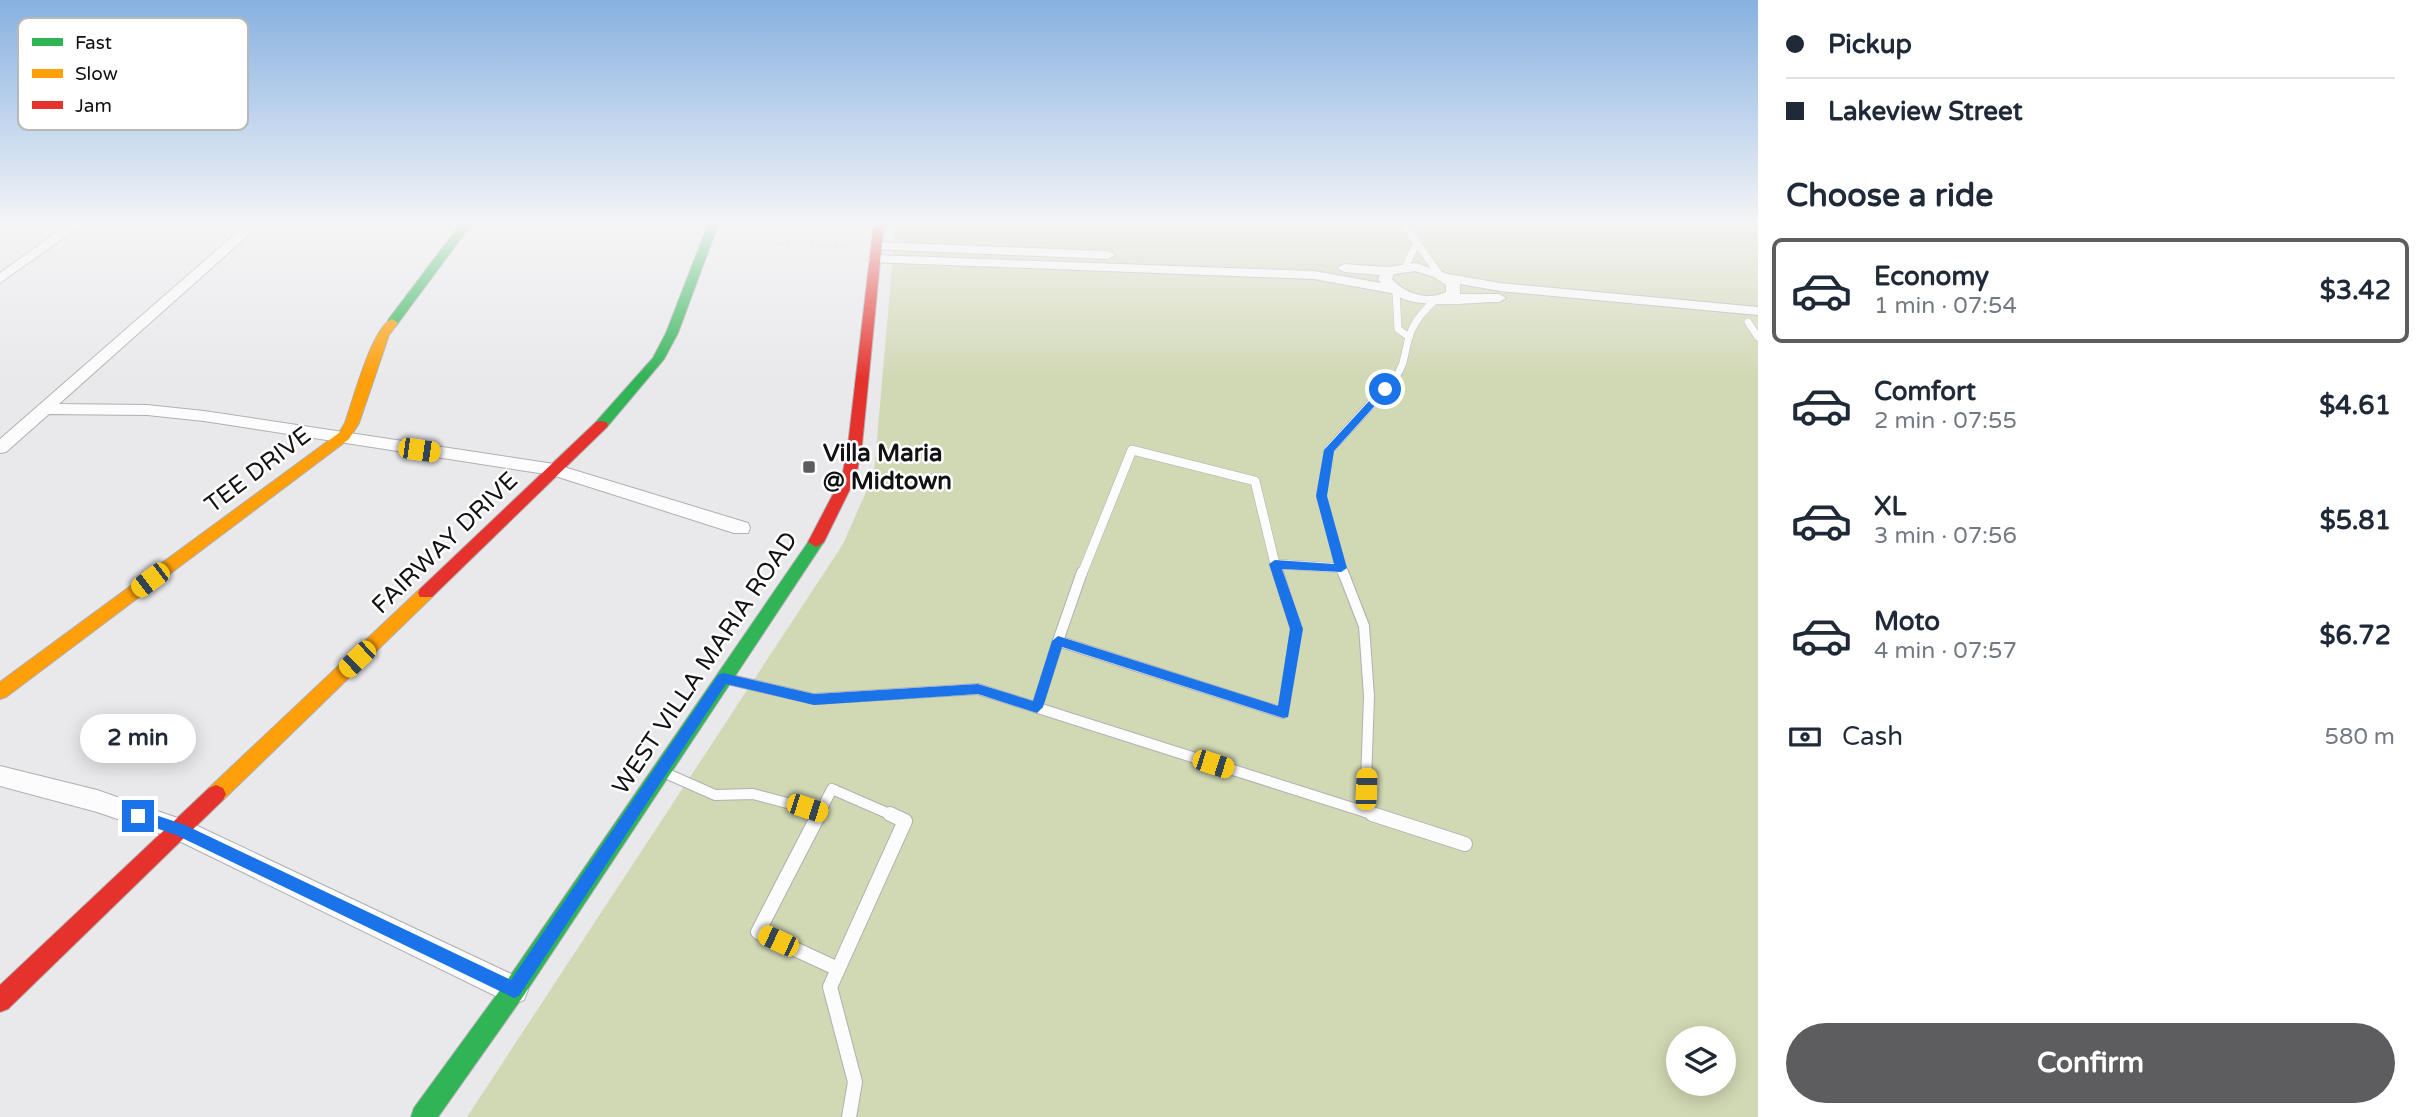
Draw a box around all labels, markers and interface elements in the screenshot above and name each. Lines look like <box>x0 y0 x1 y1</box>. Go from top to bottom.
legend <box>18 18 248 130</box>
text: Pickup <box>1828 29 1912 60</box>
text: Fast <box>75 32 112 54</box>
text: Slow <box>75 63 118 85</box>
text: Jam <box>75 95 112 117</box>
text: Lakeview Street <box>1828 96 2023 127</box>
text: Choose a ride <box>1786 177 1993 215</box>
icon: car <box>1790 259 1853 322</box>
text: Economy <box>1874 261 1989 292</box>
text: $3.42 <box>2320 275 2391 306</box>
text: 1 min · 07:54 <box>1874 292 2017 320</box>
route start <box>1369 373 1401 405</box>
icon: car <box>1790 374 1853 437</box>
text: Comfort <box>1874 376 1976 407</box>
text: $4.61 <box>2319 390 2391 421</box>
text: 2 min · 07:55 <box>1874 407 2017 435</box>
street label: TEE DRIVE <box>199 421 317 519</box>
car <box>397 437 442 463</box>
place label: Villa Maria @ Midtown <box>823 439 952 496</box>
marker: Villa Maria @ Midtown <box>801 459 817 475</box>
street label: FAIRWAY DRIVE <box>366 466 524 620</box>
icon: car <box>1790 489 1853 552</box>
text: XL <box>1874 491 1906 522</box>
text: $5.81 <box>2320 505 2391 536</box>
text: 3 min · 07:56 <box>1874 522 2017 550</box>
street label: WEST VILLA MARIA ROAD <box>606 526 804 800</box>
car <box>127 559 174 601</box>
icon: car <box>1790 604 1853 667</box>
text: Moto <box>1874 606 1940 637</box>
text: $6.72 <box>2319 620 2391 651</box>
car <box>335 637 380 681</box>
text: 4 min · 07:57 <box>1874 637 2017 665</box>
callout: 2 min <box>80 714 196 764</box>
icon: cash <box>1786 718 1824 756</box>
text: Cash <box>1842 721 1903 752</box>
text: 580 m <box>2325 723 2395 751</box>
text: 2 min <box>107 724 169 752</box>
car <box>1190 748 1237 780</box>
car <box>1355 768 1378 810</box>
car <box>784 792 831 824</box>
route end <box>122 800 154 832</box>
car <box>755 923 802 959</box>
button: Confirm <box>1786 1023 2395 1103</box>
map controls <box>1666 1026 1736 1096</box>
button: layers <box>1666 1026 1736 1096</box>

